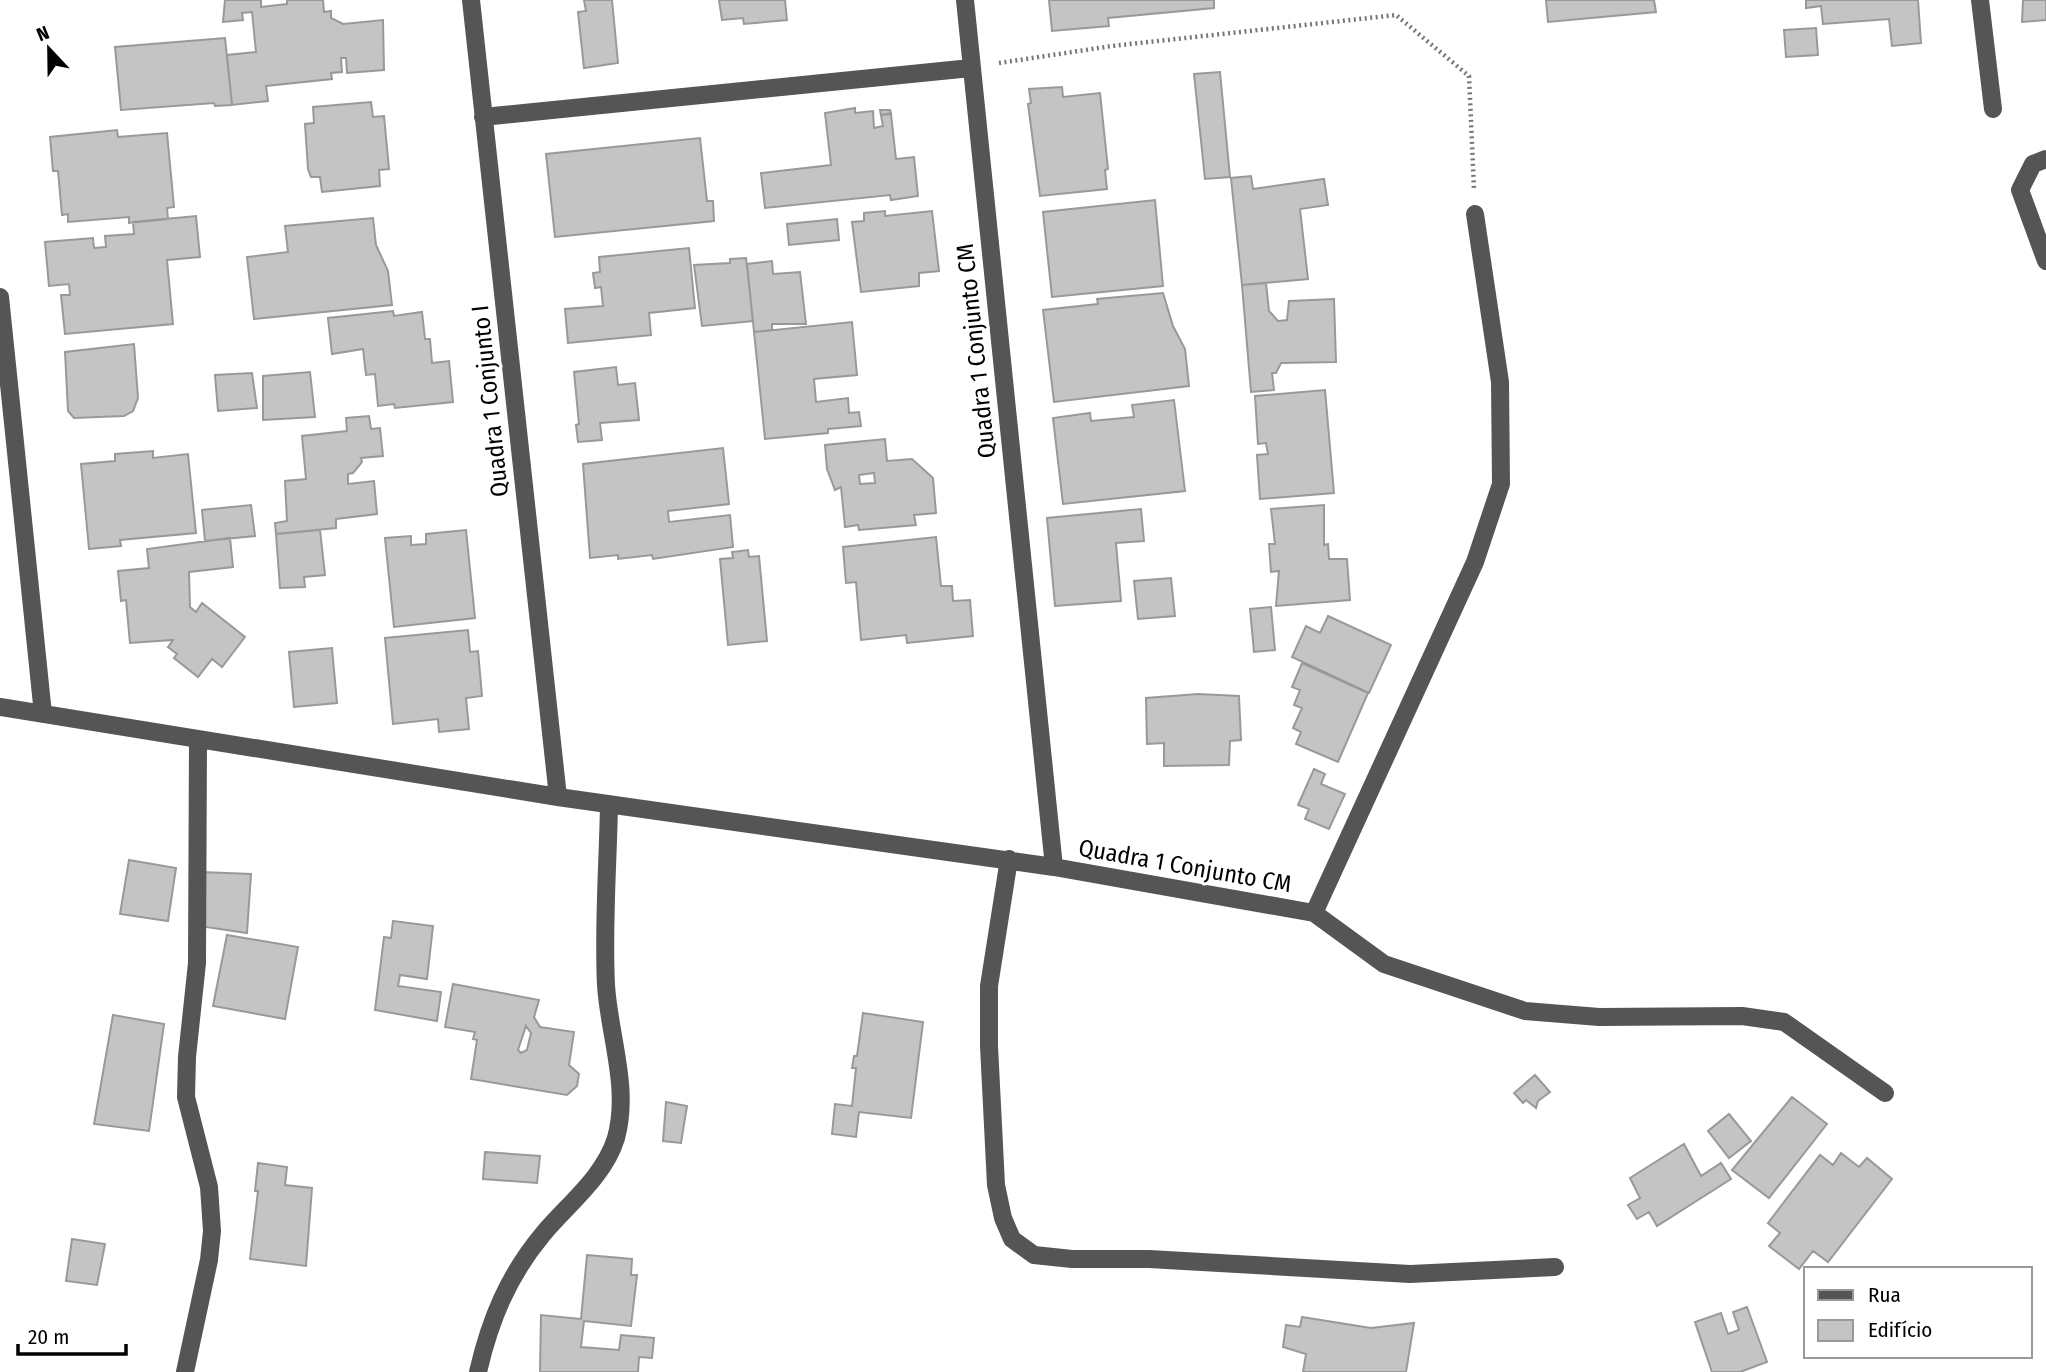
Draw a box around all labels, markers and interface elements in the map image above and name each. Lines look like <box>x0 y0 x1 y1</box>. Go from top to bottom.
north arrow <box>14 14 84 84</box>
text: N <box>33 21 52 46</box>
street label: Quadra 1 Conjunto CM <box>951 242 1001 460</box>
street label: Quadra 1 Conjunto I <box>466 304 514 498</box>
street label: Quadra 1 Conjunto CM <box>1076 834 1294 898</box>
legend <box>1804 1267 2032 1358</box>
text: Rua <box>1868 1282 1901 1308</box>
scale bar <box>18 1312 126 1356</box>
text: Edifício <box>1868 1317 1932 1343</box>
text: 20 m <box>28 1324 69 1350</box>

